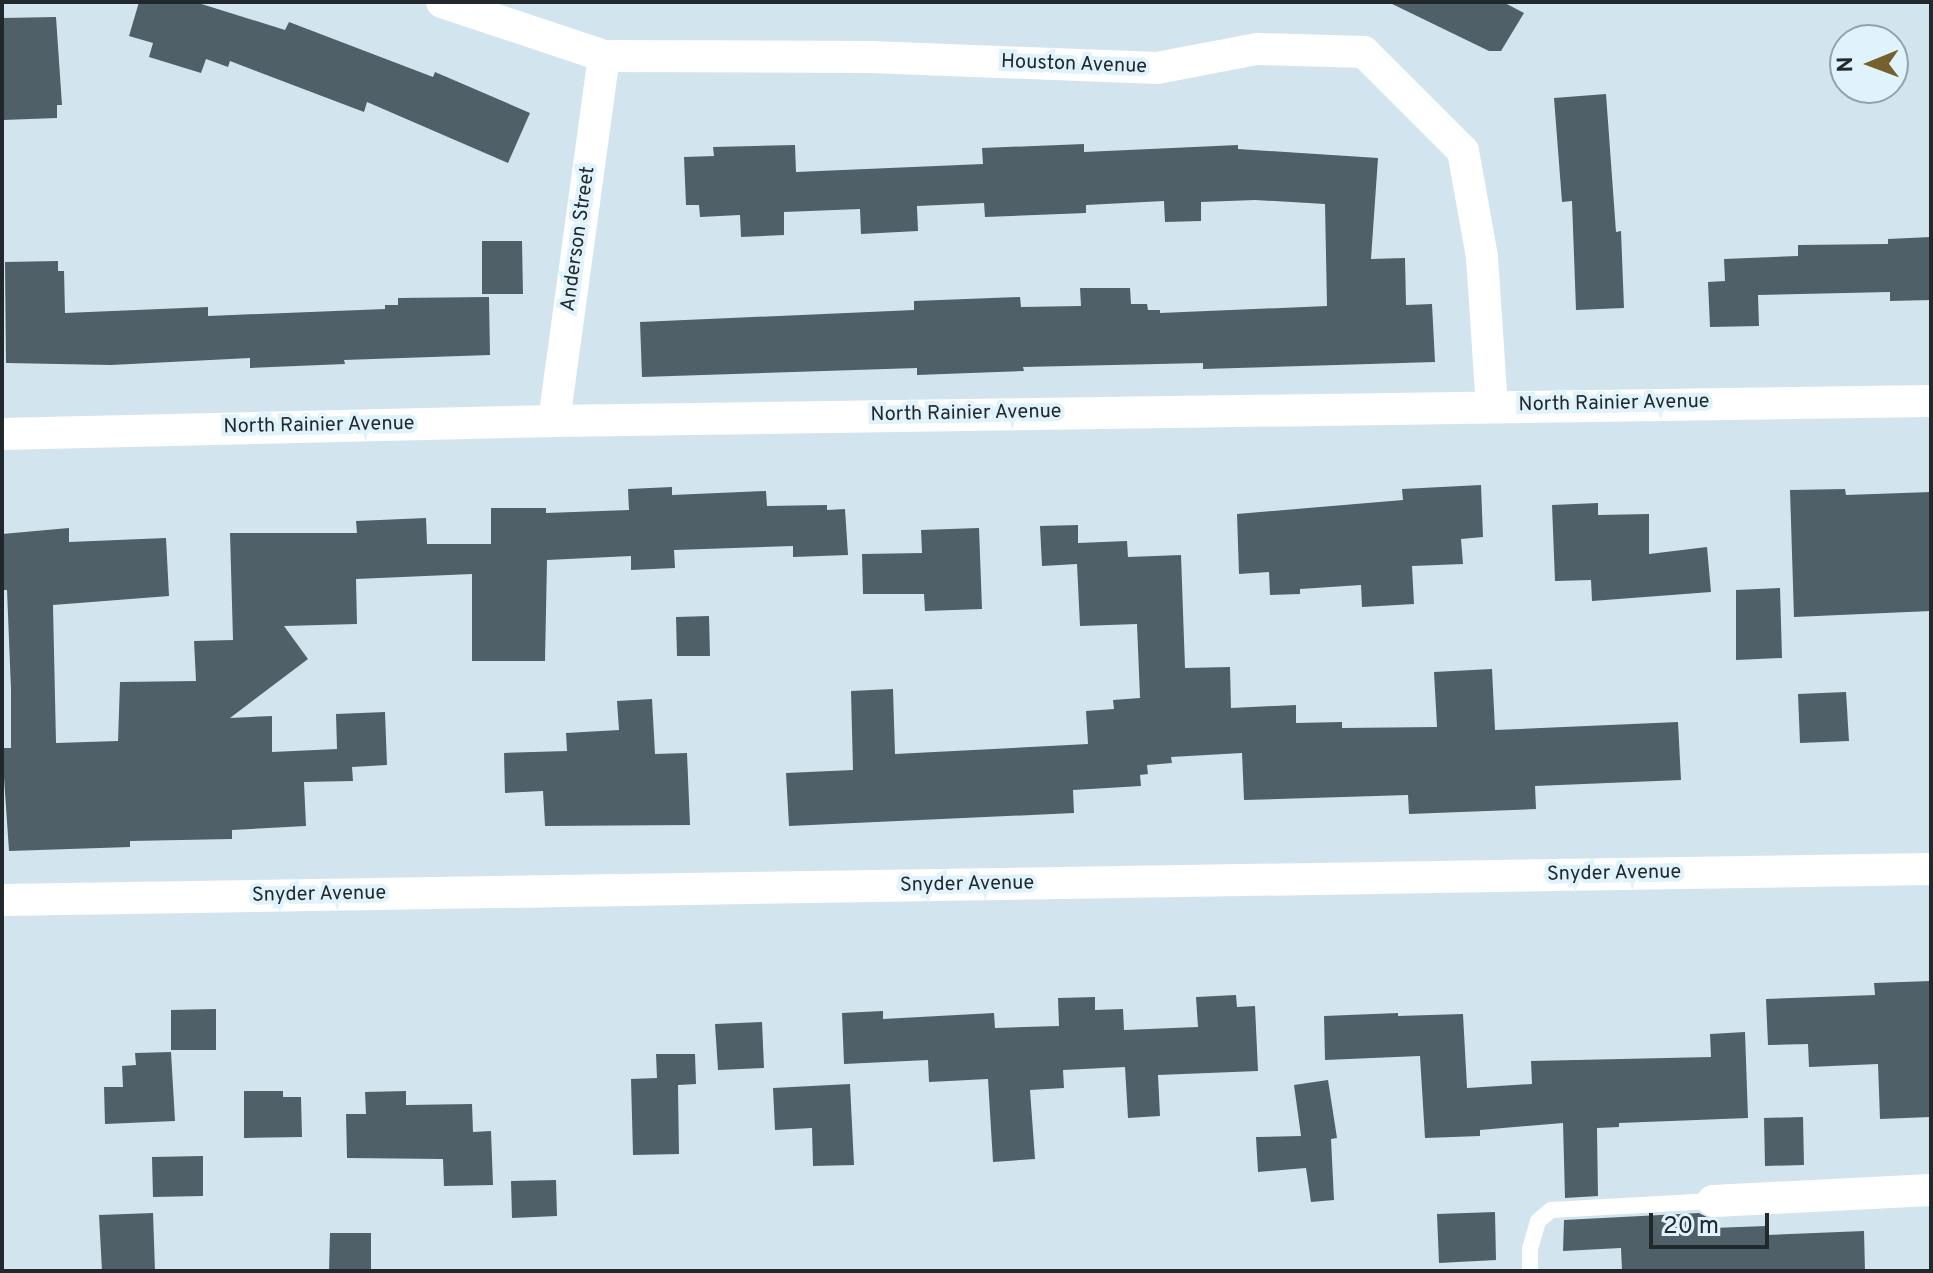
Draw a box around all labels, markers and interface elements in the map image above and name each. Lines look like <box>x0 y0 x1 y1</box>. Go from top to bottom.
north arrow <box>1829 24 1909 104</box>
street label: Houston Avenue <box>1000 50 1148 80</box>
text: N <box>1833 56 1860 73</box>
street label: Anderson Street <box>557 165 601 313</box>
street label: North Rainier Avenue <box>1518 390 1710 418</box>
street label: North Rainier Avenue <box>870 400 1062 428</box>
street label: North Rainier Avenue <box>223 412 415 440</box>
street label: Snyder Avenue <box>1546 861 1682 887</box>
street label: Snyder Avenue <box>899 872 1035 898</box>
street label: Snyder Avenue <box>251 882 387 908</box>
scale bar <box>1653 1197 1773 1247</box>
text: 20 m <box>1663 1212 1719 1242</box>

